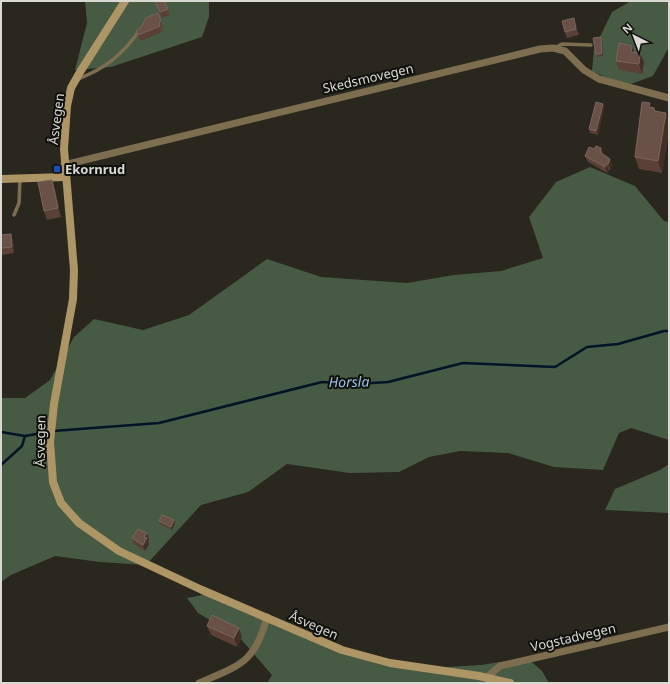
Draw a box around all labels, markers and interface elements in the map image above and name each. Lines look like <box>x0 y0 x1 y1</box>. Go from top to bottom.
north arrow <box>614 16 654 56</box>
text: N <box>619 20 635 37</box>
street label: Skedsmovegen <box>321 59 415 97</box>
street label: Åsvegen <box>44 92 68 146</box>
place label: Ekornrud <box>65 160 125 178</box>
marker: Ekornrud <box>52 164 62 174</box>
water label: Horsla <box>329 372 369 391</box>
street label: Åsvegen <box>31 415 49 467</box>
street label: Åsvegen <box>287 606 341 644</box>
street label: Vogstadvegen <box>529 618 617 656</box>

